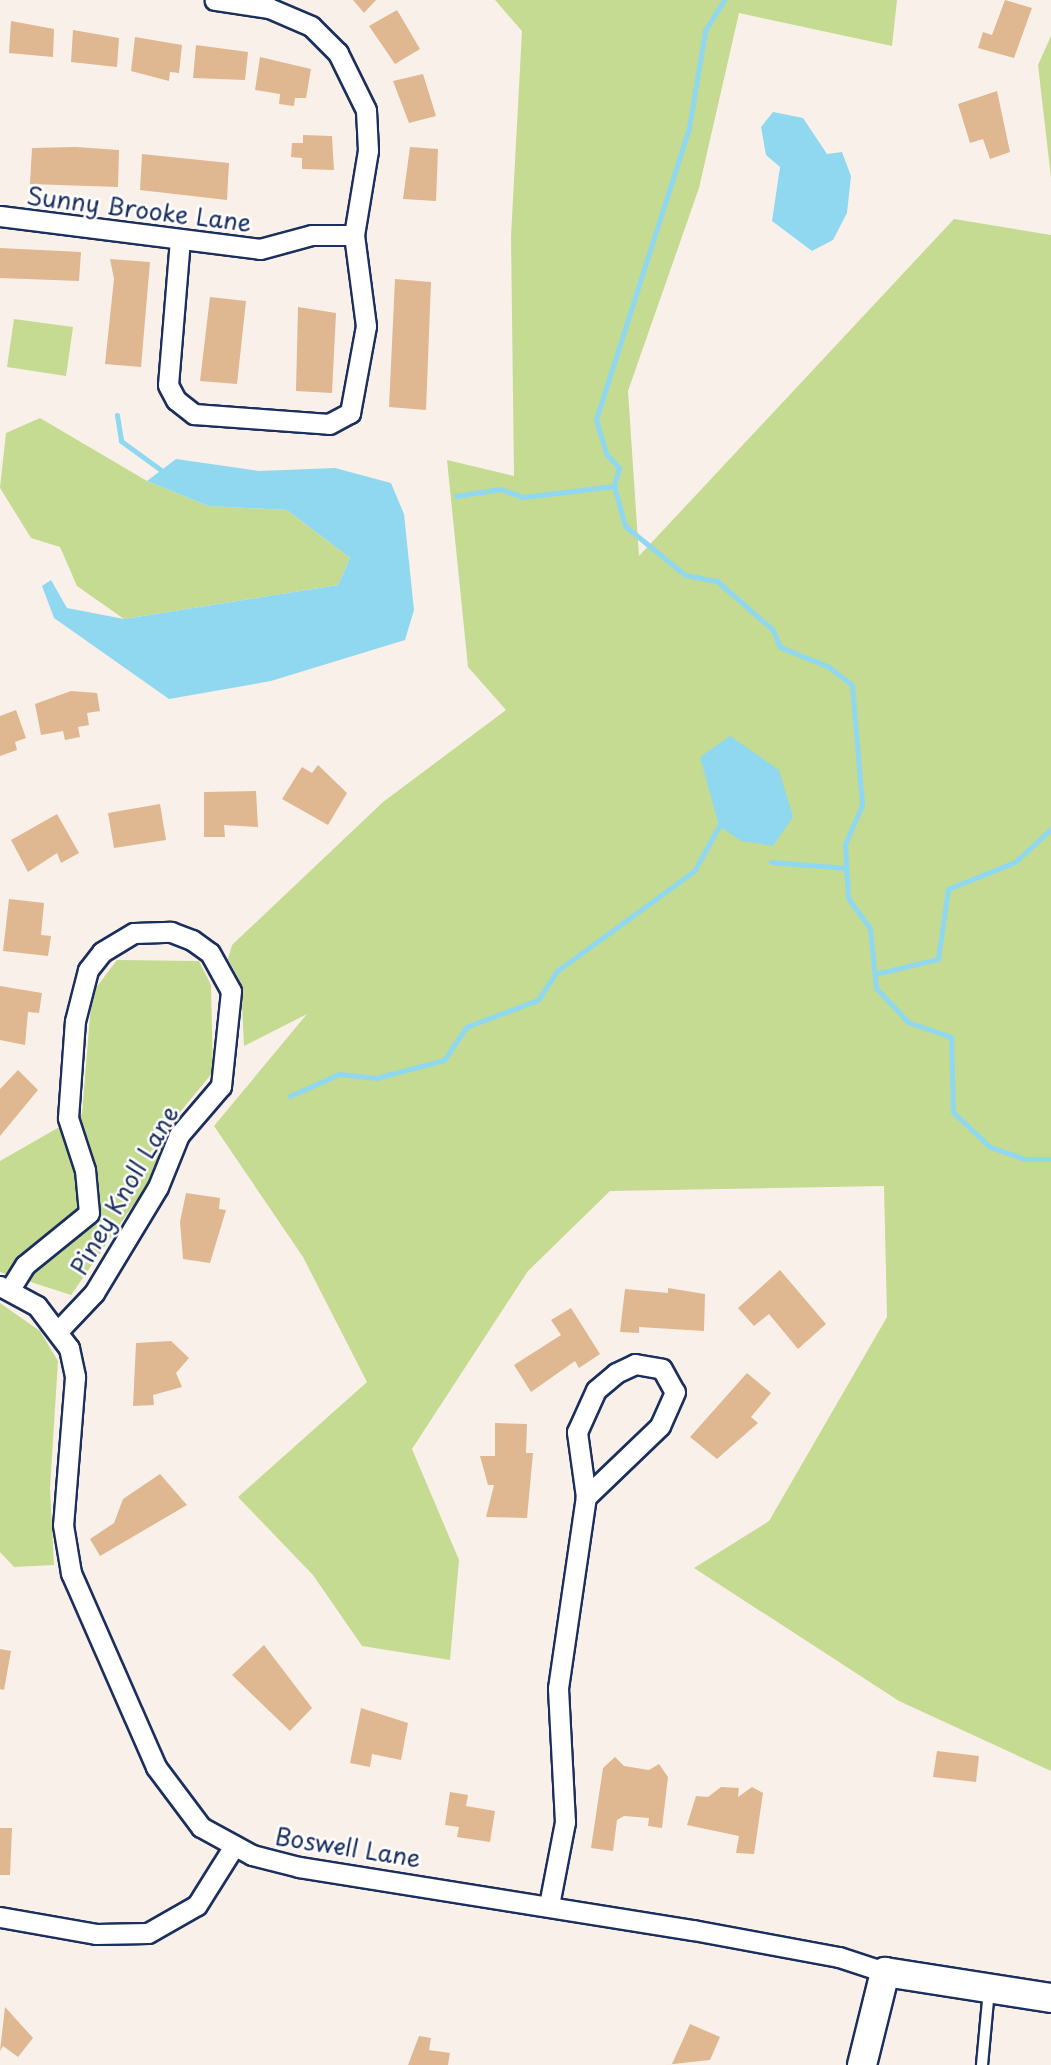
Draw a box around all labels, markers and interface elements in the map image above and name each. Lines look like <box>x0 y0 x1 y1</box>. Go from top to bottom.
street label: Sunny Brooke Lane <box>24 181 254 237</box>
street label: Piney Knoll Lane <box>64 1100 184 1280</box>
street label: Boswell Lane <box>273 1821 423 1873</box>

